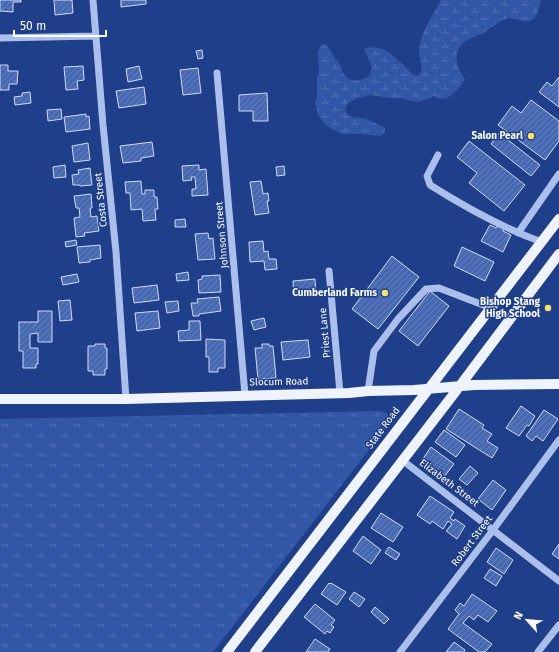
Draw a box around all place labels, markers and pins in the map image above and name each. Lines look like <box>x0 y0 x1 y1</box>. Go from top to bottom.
place label: Salon Pearl <box>471 130 523 142</box>
marker: Salon Pearl <box>526 131 536 141</box>
place label: Cumberland Farms <box>292 287 377 299</box>
marker: Cumberland Farms <box>380 288 390 298</box>
place label: Bishop Stang High School <box>480 296 540 320</box>
marker: Bishop Stang High School <box>543 303 553 313</box>

